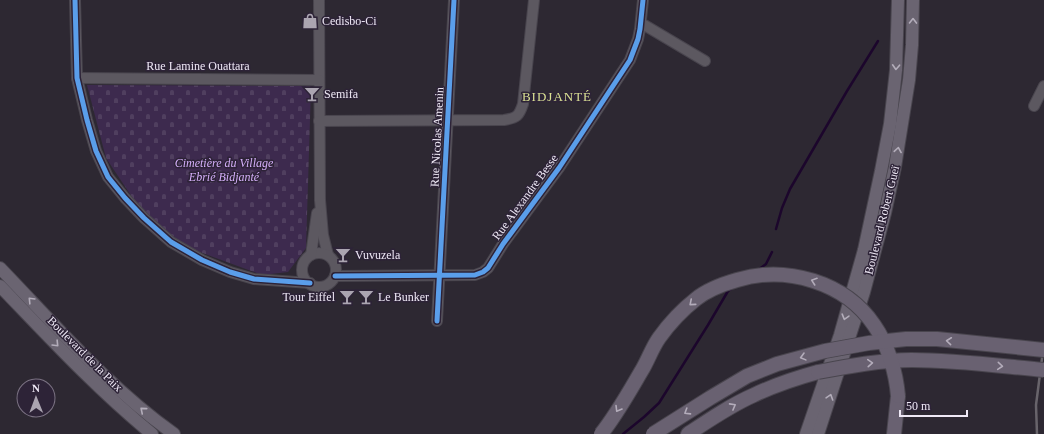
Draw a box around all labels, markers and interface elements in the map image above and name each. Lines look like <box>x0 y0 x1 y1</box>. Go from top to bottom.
shop icon: Cedisbo-Ci <box>301 12 319 30</box>
place label: Cedisbo-Ci <box>322 14 377 28</box>
one-way arrow <box>908 18 917 24</box>
street label: Rue Lamine Ouattara <box>146 59 250 73</box>
one-way arrow <box>892 64 901 70</box>
bar icon: Semifa <box>303 85 321 103</box>
place label: Semifa <box>324 87 359 101</box>
street label: Rue Nicolas Amenin <box>427 87 447 187</box>
district label: BIDJANTÉ <box>522 89 592 104</box>
one-way arrow <box>893 147 902 153</box>
street label: Rue Alexandre Besse <box>489 151 561 243</box>
park label: Cimetière du Village Ebrié Bidjanté <box>175 156 274 184</box>
street label: Boulevard Robert Gueï <box>862 163 902 276</box>
bar icon: Vuvuzela <box>334 246 352 264</box>
place label: Vuvuzela <box>355 248 401 262</box>
one-way arrow <box>811 277 818 286</box>
bar icon: Tour Eiffel <box>338 288 356 306</box>
bar icon: Le Bunker <box>357 288 375 306</box>
place label: Tour Eiffel <box>282 290 336 304</box>
place label: Le Bunker <box>378 290 429 304</box>
one-way arrow <box>28 297 36 305</box>
one-way arrow <box>689 298 696 305</box>
one-way arrow <box>841 313 850 320</box>
street label: Boulevard de la Paix <box>45 314 125 394</box>
one-way arrow <box>946 336 953 345</box>
one-way arrow <box>51 339 59 347</box>
one-way arrow <box>800 352 807 361</box>
one-way arrow <box>867 358 873 367</box>
one-way arrow <box>997 361 1003 370</box>
north arrow <box>16 378 56 418</box>
text: N <box>32 382 40 394</box>
scale bar <box>900 392 967 418</box>
one-way arrow <box>825 394 834 401</box>
text: 50 m <box>906 399 931 413</box>
one-way arrow <box>729 403 736 411</box>
one-way arrow <box>616 405 623 412</box>
one-way arrow <box>684 407 691 415</box>
one-way arrow <box>141 408 148 415</box>

